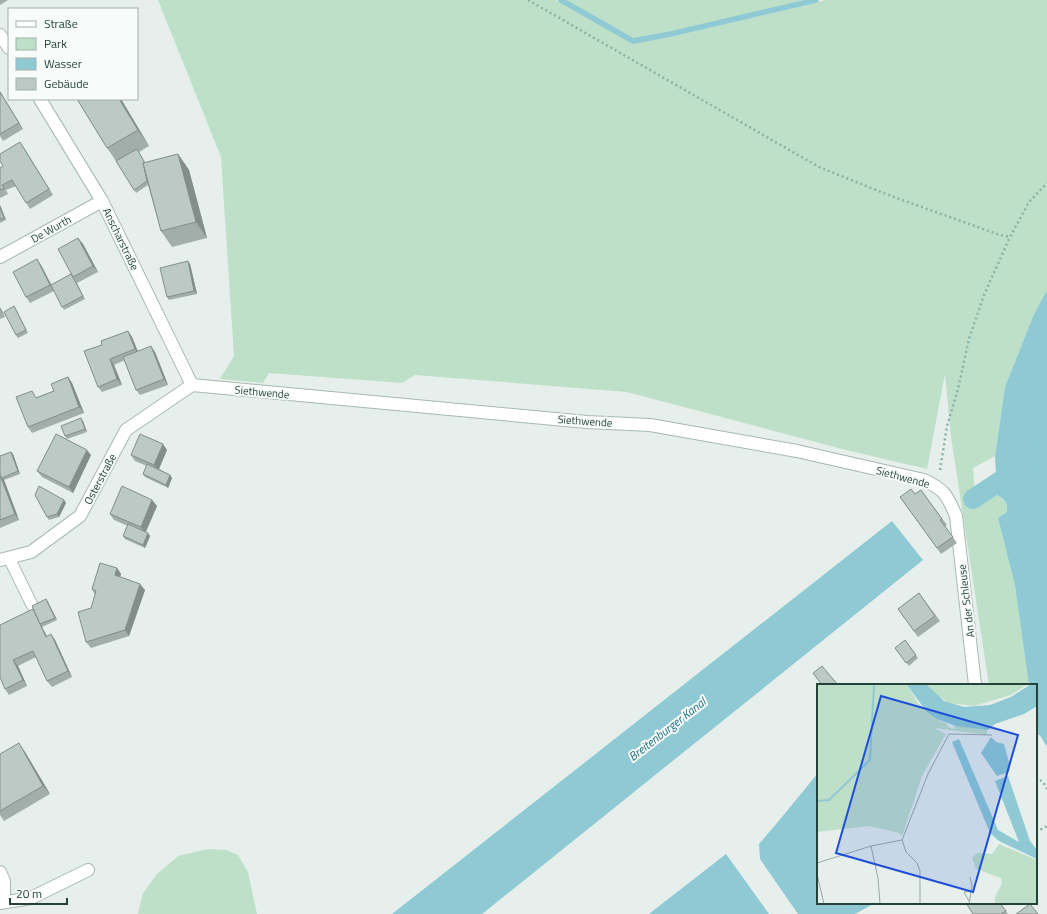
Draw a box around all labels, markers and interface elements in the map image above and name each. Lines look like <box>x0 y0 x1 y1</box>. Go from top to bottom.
legend <box>8 8 138 100</box>
text: Straße <box>44 14 78 33</box>
text: Park <box>44 34 67 53</box>
text: Wasser <box>44 54 82 73</box>
text: Gebäude <box>44 74 89 93</box>
street label: Anscharstraße <box>99 205 143 273</box>
street label: De Wurth <box>28 211 74 247</box>
street label: Siethwende <box>234 382 290 402</box>
street label: Siethwende <box>557 411 613 431</box>
street label: Osterstraße <box>80 450 120 507</box>
street label: Siethwende <box>874 462 932 492</box>
street label: An der Schleuse <box>954 563 978 639</box>
inset map <box>817 684 1037 904</box>
water label: Breitenburger Kanal <box>624 692 711 765</box>
scale bar <box>10 880 67 906</box>
text: 20 m <box>16 884 42 903</box>

